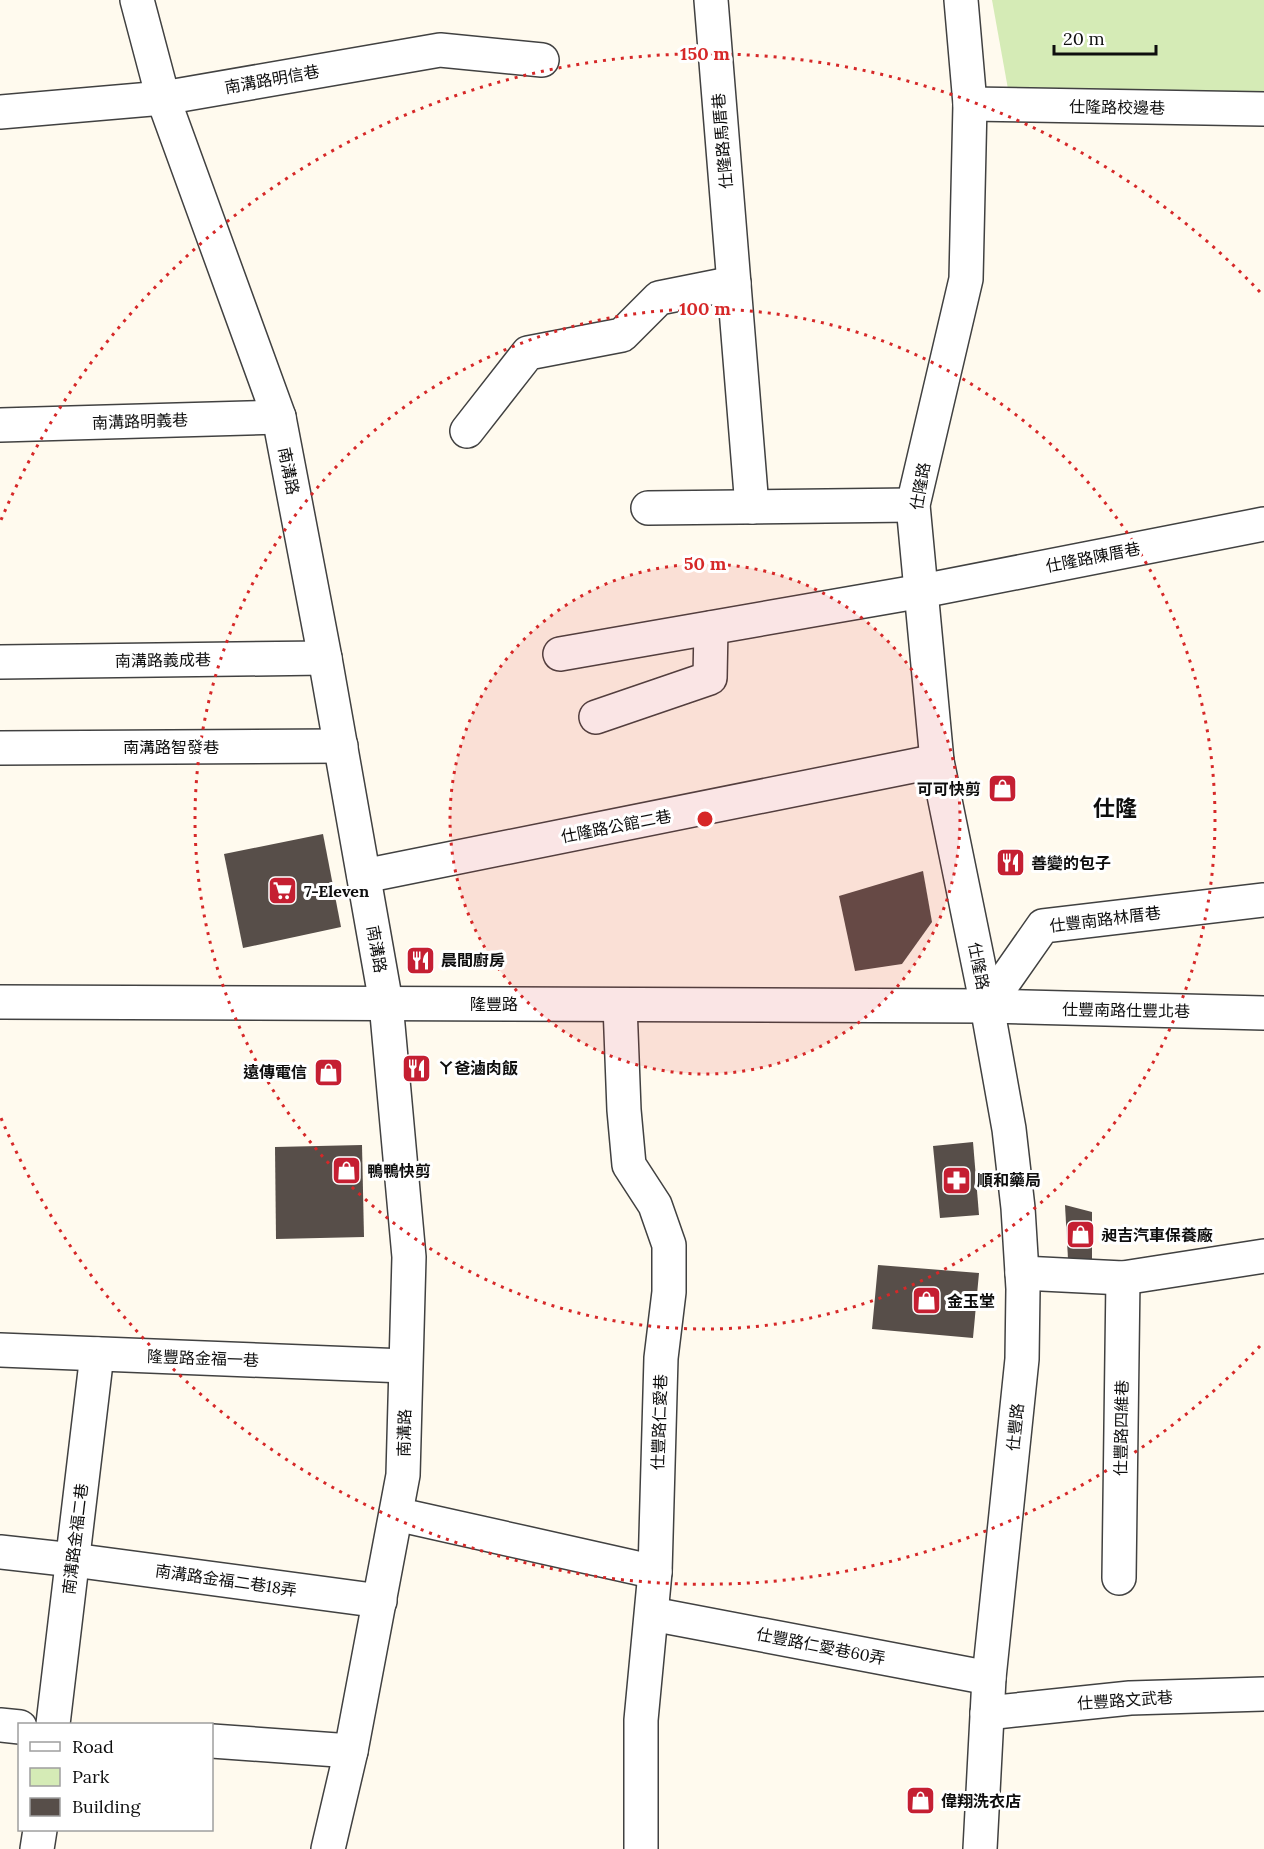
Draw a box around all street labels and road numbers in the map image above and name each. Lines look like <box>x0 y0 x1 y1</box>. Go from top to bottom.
street label: 南溝路明信巷 <box>223 61 321 97</box>
street label: 仕隆路馬厝巷 <box>708 92 736 190</box>
street label: 仕隆路校邊巷 <box>1069 96 1165 118</box>
street label: 南溝路明義巷 <box>92 409 188 433</box>
street label: 南溝路 <box>275 446 303 496</box>
street label: 仕隆路 <box>906 461 934 511</box>
street label: 仕隆路陳厝巷 <box>1044 538 1142 576</box>
street label: 南溝路義成巷 <box>115 649 211 671</box>
street label: 南溝路智發巷 <box>123 737 219 757</box>
street label: 仕隆路公館二巷 <box>559 805 673 847</box>
street label: 仕豐南路林厝巷 <box>1048 902 1162 936</box>
street label: 南溝路 <box>363 924 391 974</box>
street label: 仕隆路 <box>965 941 993 991</box>
street label: 隆豐路 <box>470 994 518 1014</box>
street label: 仕豐南路仕豐北巷 <box>1062 999 1190 1021</box>
street label: 隆豐路金福一巷 <box>147 1346 259 1370</box>
street label: 仕豐路仁愛巷 <box>647 1374 671 1470</box>
street label: 仕豐路四維巷 <box>1110 1380 1132 1476</box>
street label: 仕豐路 <box>1003 1402 1027 1452</box>
street label: 南溝路 <box>394 1409 414 1457</box>
street label: 南溝路金福二巷 <box>58 1482 92 1596</box>
street label: 南溝路金福二巷18弄 <box>154 1560 298 1600</box>
street label: 仕豐路仁愛巷60弄 <box>755 1624 887 1668</box>
street label: 仕豐路文武巷 <box>1076 1687 1174 1713</box>

